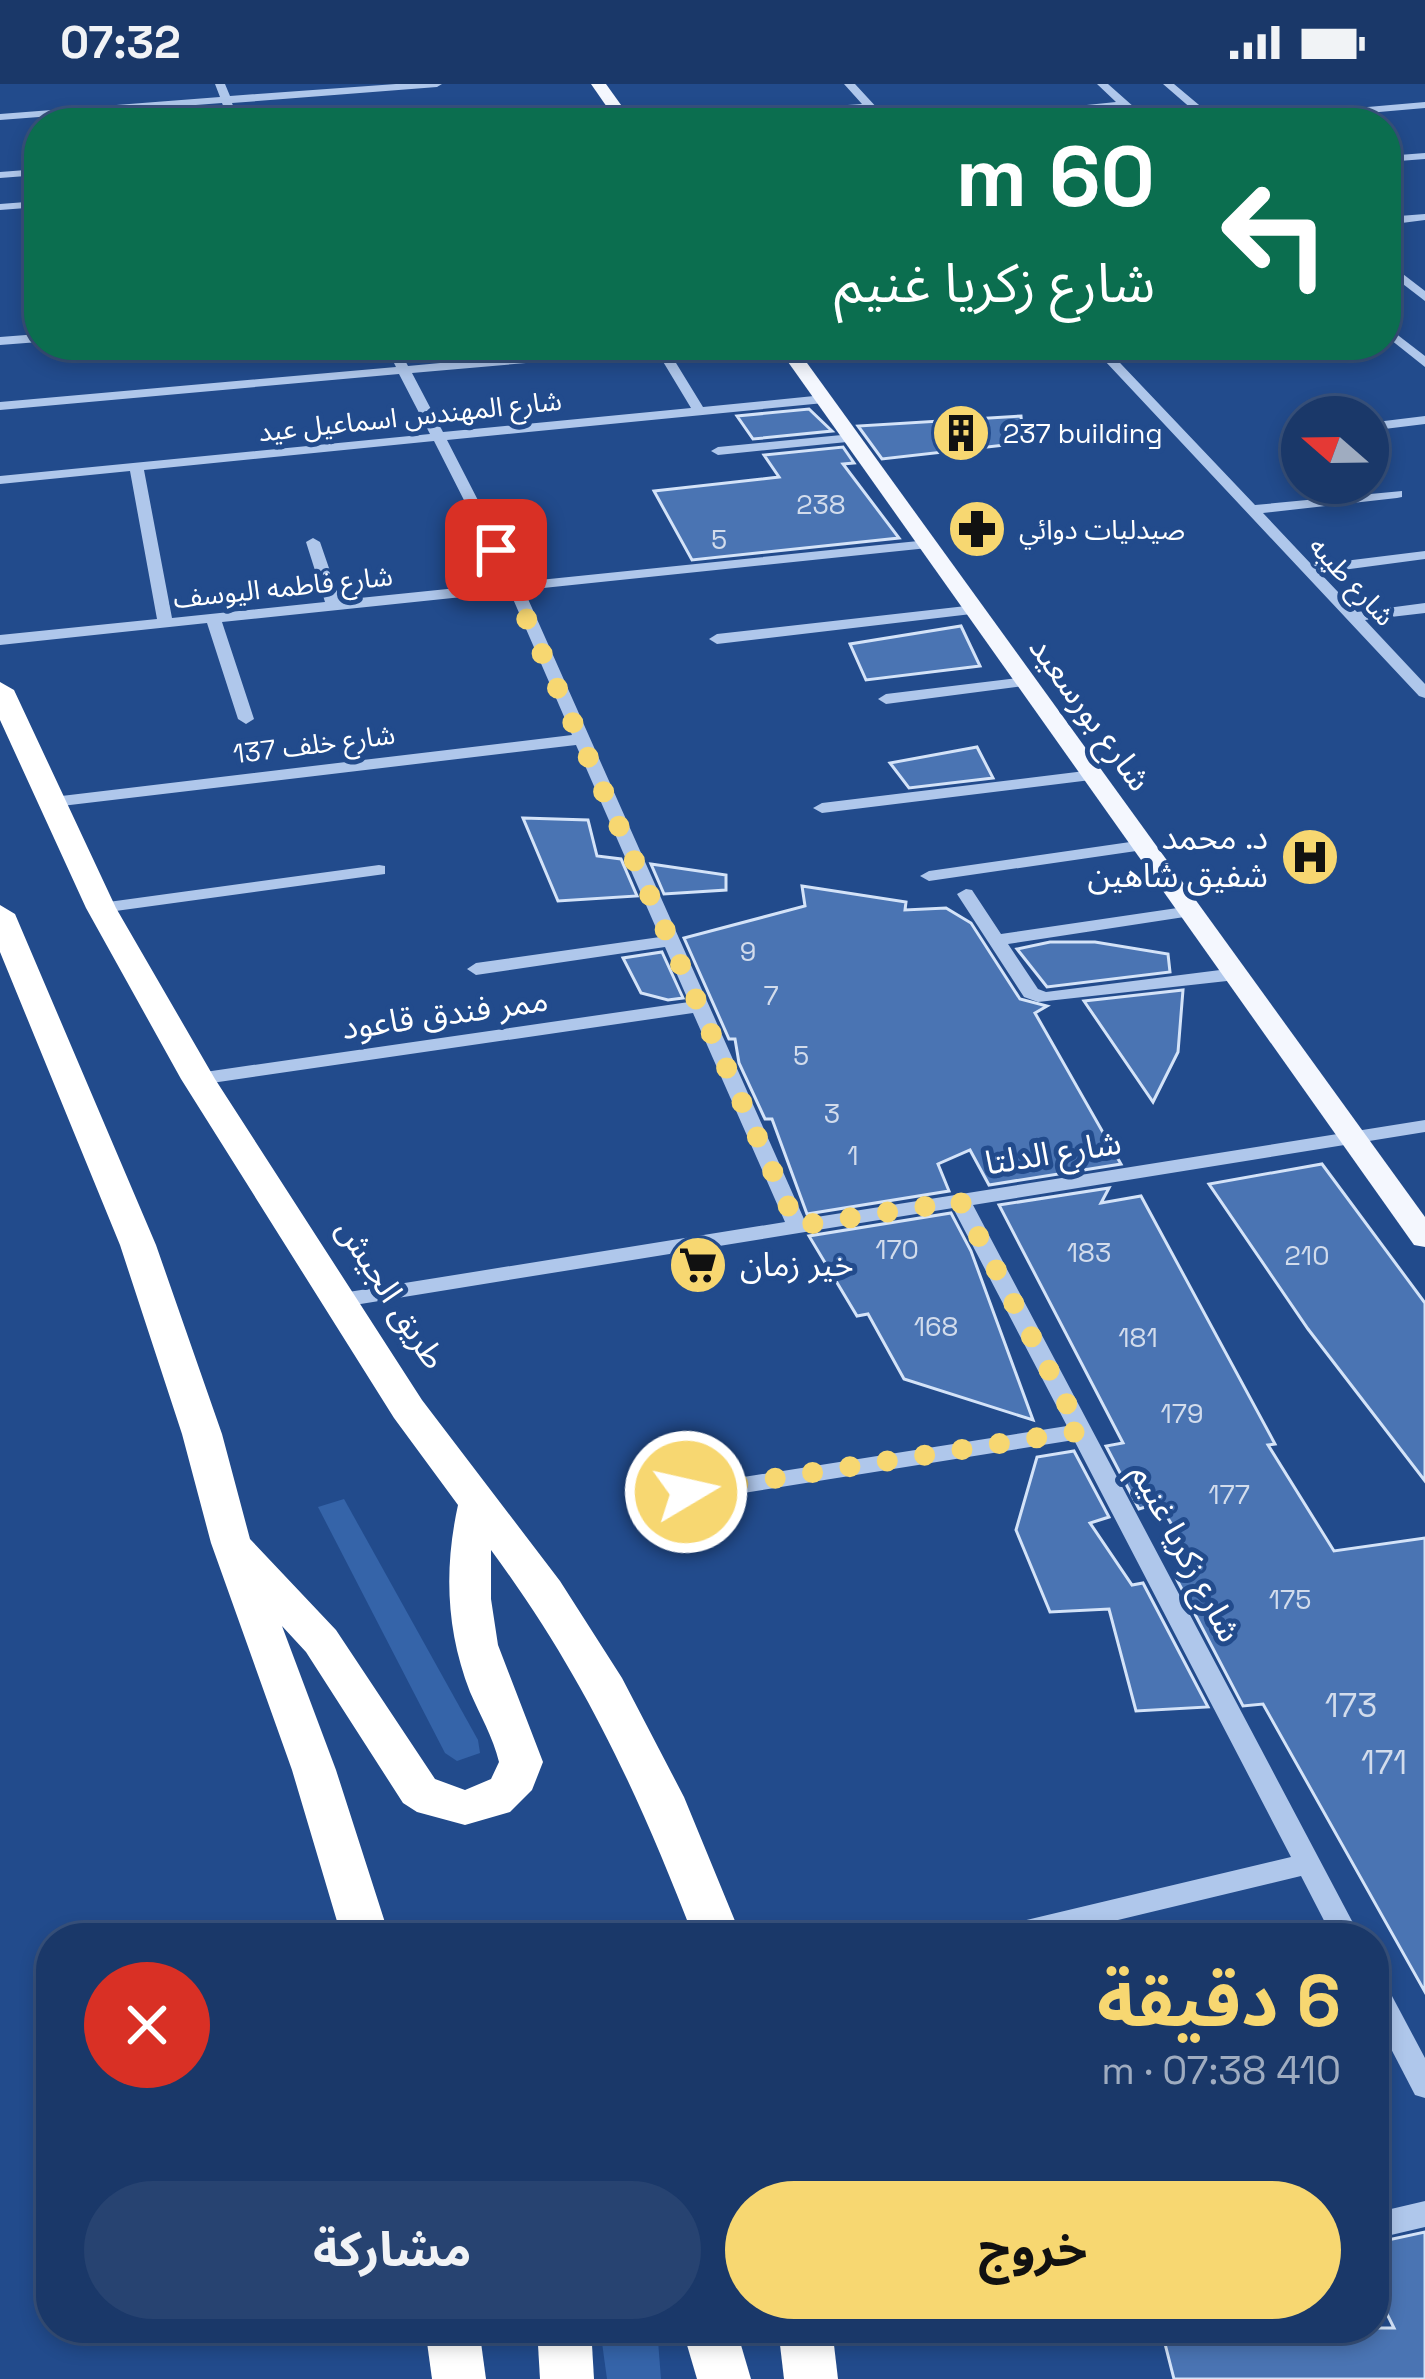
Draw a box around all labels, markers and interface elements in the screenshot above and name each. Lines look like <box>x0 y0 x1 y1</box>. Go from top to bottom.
text: 07:32 <box>60 14 181 71</box>
text: 60 m <box>956 123 1155 231</box>
icon: left <box>1197 156 1353 312</box>
text: شارع زكريا غنيم <box>834 249 1155 318</box>
street label: شارع المهندس اسماعيل عيد <box>257 383 564 452</box>
north arrow <box>1281 396 1389 504</box>
map controls <box>1281 396 1389 504</box>
building icon: 237 building <box>930 402 992 464</box>
place label: 237 building <box>1003 416 1163 451</box>
house number: 238 <box>796 487 846 522</box>
pharmacy icon: صيدليات دوائي <box>946 498 1008 560</box>
pin <box>445 499 547 601</box>
place label: صيدليات دوائي <box>1019 512 1185 550</box>
icon: arrive <box>463 517 529 583</box>
house number: 5 <box>711 522 727 557</box>
street label: شارع طيبه <box>1299 529 1402 635</box>
street label: شارع فاطمه اليوسف <box>172 558 395 619</box>
street label: شارع بورسعيد <box>1017 628 1160 801</box>
street label: شارع خلف 137 <box>231 717 397 774</box>
place label: د. محمد شفيق شاهين <box>1088 817 1268 897</box>
hospital icon: د. محمد شفيق شاهين <box>1279 826 1341 888</box>
house number: 9 <box>740 934 756 969</box>
house number: 7 <box>763 978 779 1013</box>
street label: ممر فندق قاعود <box>339 979 551 1049</box>
house number: 5 <box>793 1038 809 1073</box>
house number: 3 <box>824 1096 840 1131</box>
street label: شارع الدلتا <box>982 1122 1125 1187</box>
house number: 1 <box>847 1138 859 1173</box>
street label: طريق الجيش <box>327 1211 455 1377</box>
house number: 170 <box>875 1232 919 1267</box>
supermarket icon: خير زمان <box>667 1234 729 1296</box>
house number: 183 <box>1067 1235 1111 1270</box>
house number: 210 <box>1285 1238 1329 1273</box>
place label: خير زمان <box>740 1244 854 1286</box>
house number: 168 <box>914 1309 958 1344</box>
house number: 181 <box>1118 1320 1158 1355</box>
house number: 179 <box>1161 1396 1204 1431</box>
position arrow <box>623 1429 749 1555</box>
street label: شارع زكريا غنيم <box>1118 1457 1251 1651</box>
house number: 177 <box>1208 1477 1250 1512</box>
house number: 175 <box>1269 1582 1311 1617</box>
house number: 173 <box>1325 1685 1377 1727</box>
house number: 171 <box>1361 1742 1407 1784</box>
text: 6 دقيقة <box>1097 1955 1341 2047</box>
button: close <box>84 1962 210 2088</box>
text: 410 m · 07:38 <box>1101 2046 1341 2095</box>
button: مشاركة <box>84 2181 701 2319</box>
button: خروج <box>725 2181 1341 2319</box>

